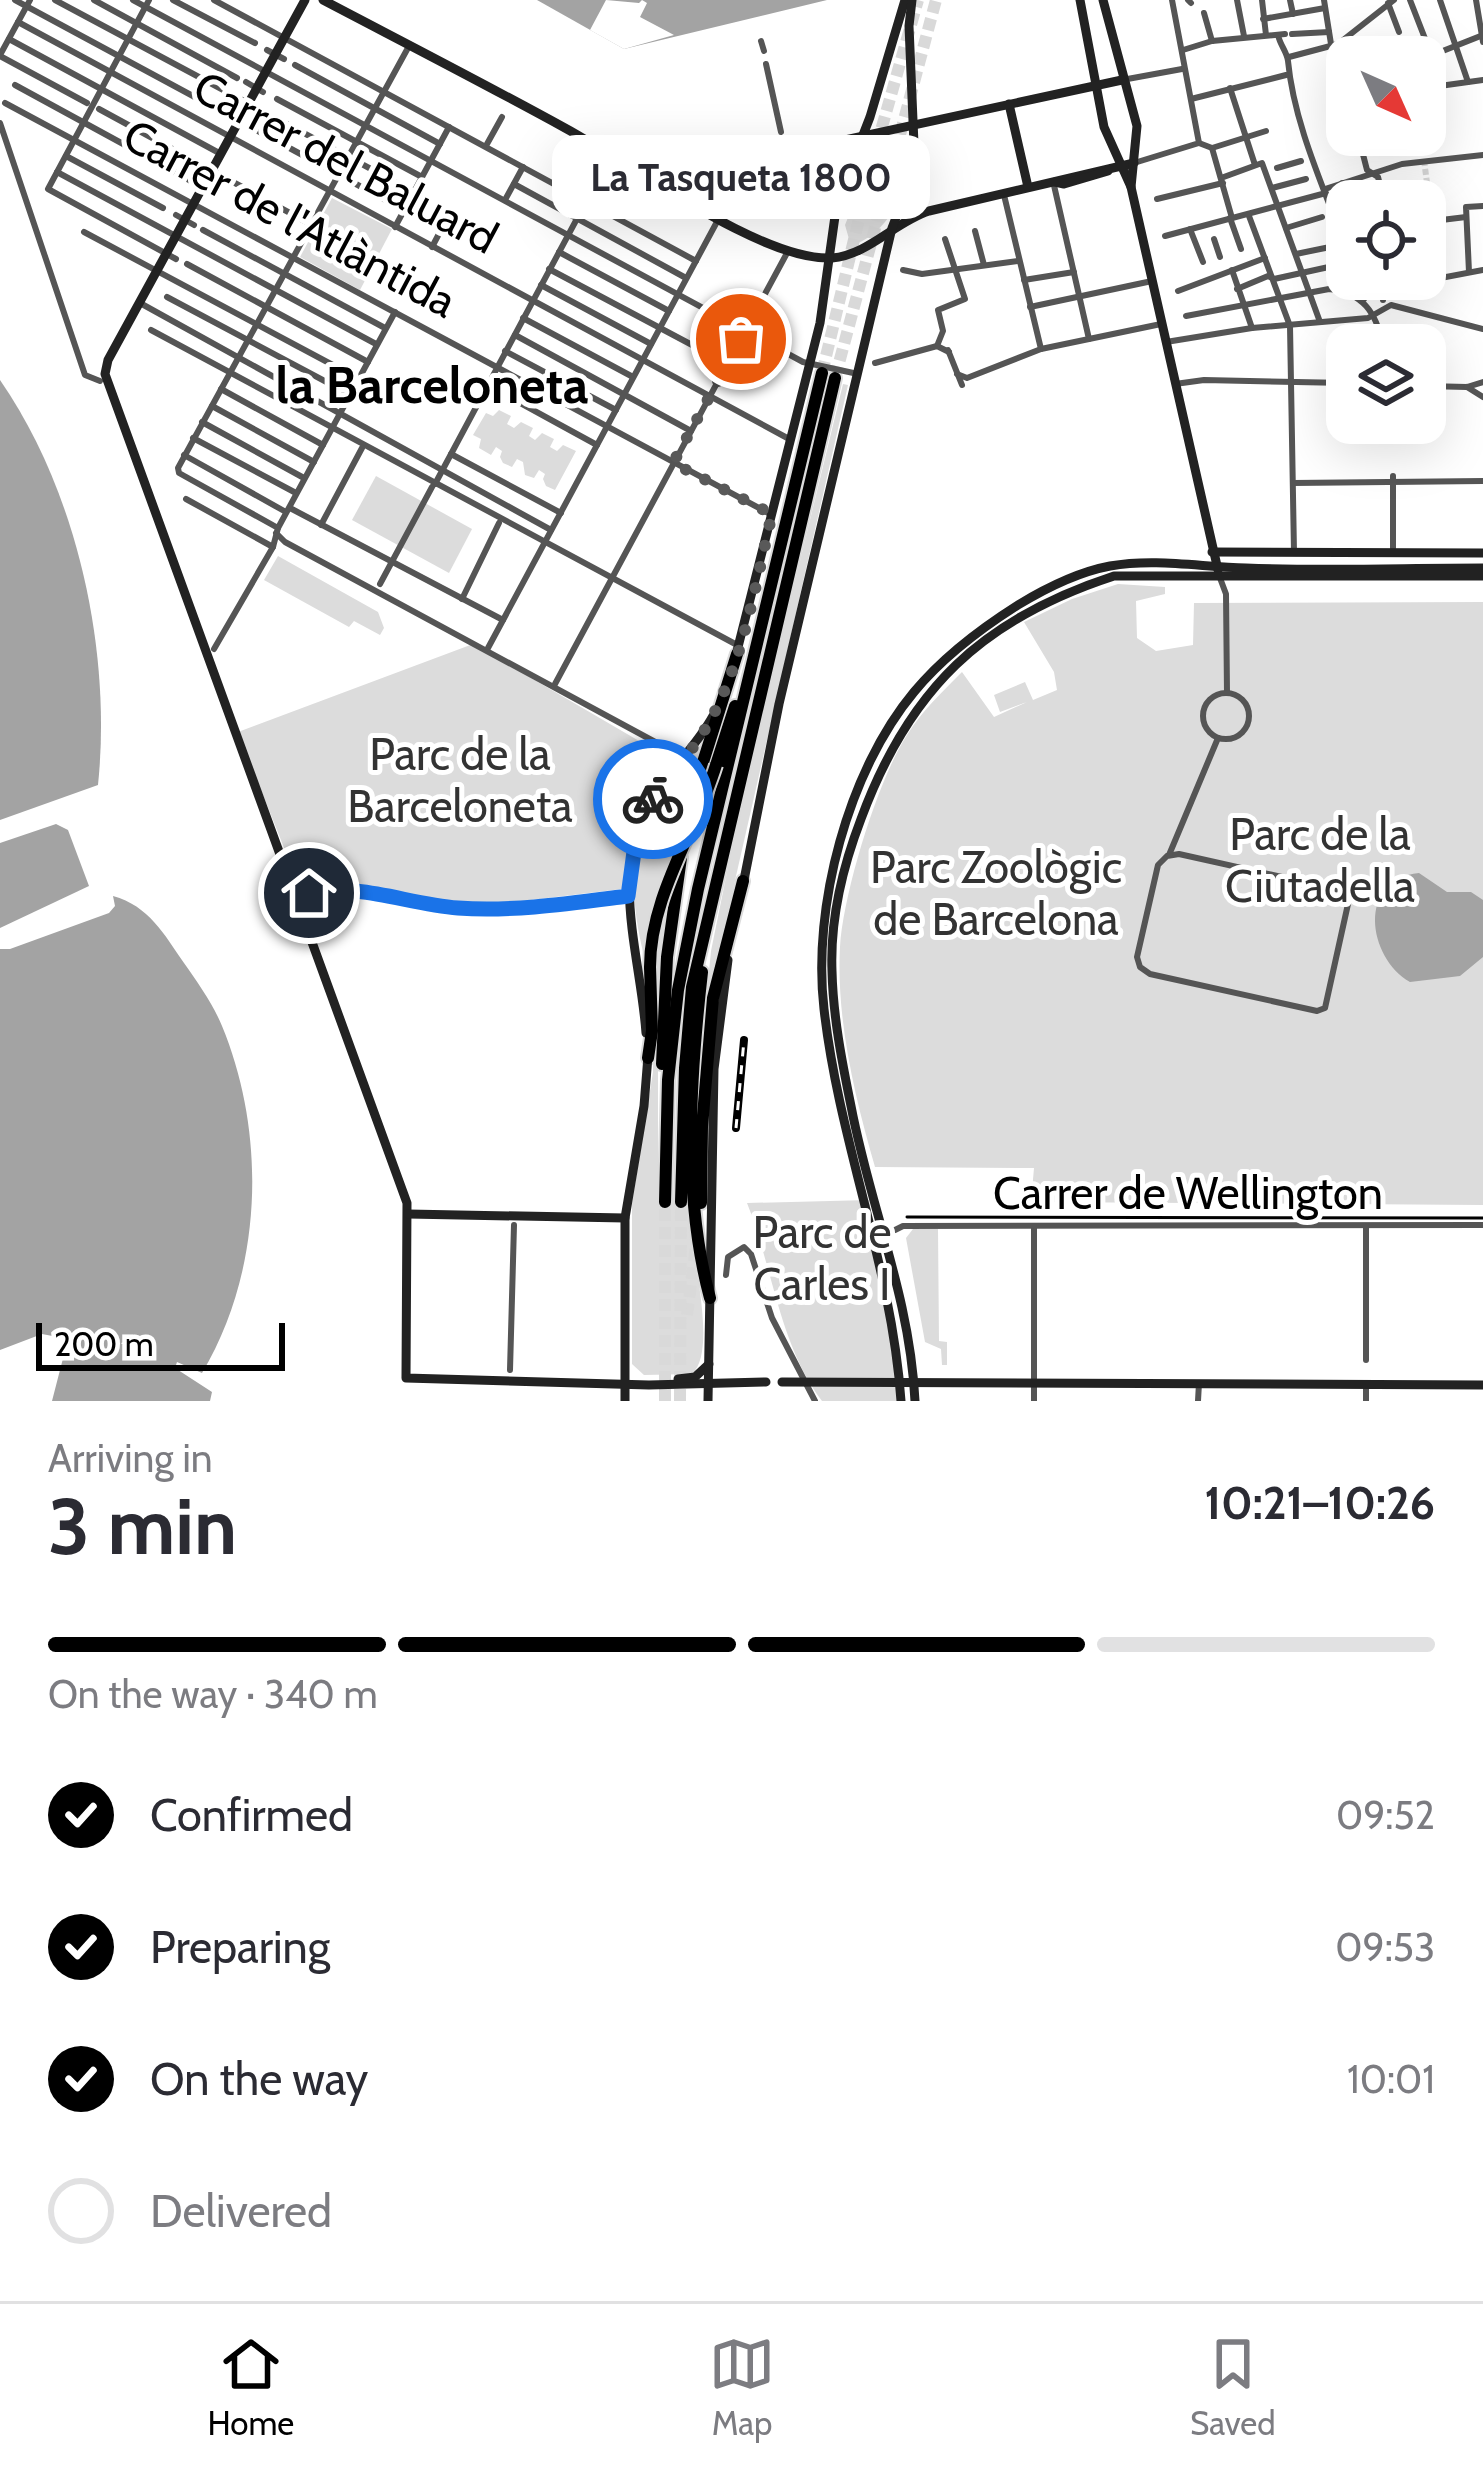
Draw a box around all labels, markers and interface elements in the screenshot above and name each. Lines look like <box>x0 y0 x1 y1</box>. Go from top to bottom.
north arrow <box>1326 36 1446 156</box>
map controls <box>1326 36 1446 444</box>
street label: Carrer del Baluard <box>185 59 507 265</box>
street label: Carrer de l'Atlàntida <box>115 108 466 329</box>
callout: La Tasqueta 1800 <box>552 135 930 219</box>
text: La Tasqueta 1800 <box>590 153 892 201</box>
button: locate <box>1326 180 1446 300</box>
pin <box>690 288 792 390</box>
icon: bag <box>708 306 774 372</box>
button: layers <box>1326 324 1446 444</box>
district label: la Barceloneta <box>276 354 588 416</box>
park label: Parc de la Barceloneta <box>347 727 573 833</box>
courier <box>593 739 713 859</box>
icon: bike <box>620 766 686 832</box>
park label: Parc de la Ciutadella <box>1225 807 1415 913</box>
park label: Parc Zoològic de Barcelona <box>870 840 1122 946</box>
pin <box>258 842 360 944</box>
icon: home <box>276 860 342 926</box>
street label: Carrer de Wellington <box>993 1166 1383 1220</box>
park label: Parc de Carles I <box>753 1205 891 1311</box>
scale bar <box>36 1317 285 1370</box>
text: 200 m <box>54 1324 154 1364</box>
text: Arriving in <box>48 1434 212 1482</box>
text: 10:21–10:26 <box>1204 1476 1435 1530</box>
text: 3 min <box>48 1479 237 1574</box>
text: On the way · 340 m <box>48 1670 378 1718</box>
icon: check <box>48 1782 114 1848</box>
text: Confirmed <box>150 1788 353 1842</box>
text: 09:52 <box>1336 1791 1435 1839</box>
icon: check <box>48 1914 114 1980</box>
text: Preparing <box>150 1920 330 1974</box>
text: 09:53 <box>1335 1923 1435 1971</box>
icon: check <box>48 2046 114 2112</box>
text: On the way <box>150 2052 368 2106</box>
text: 10:01 <box>1347 2055 1435 2103</box>
text: Delivered <box>150 2184 332 2238</box>
tab: Home <box>207 2331 294 2443</box>
tab: Map <box>709 2331 775 2443</box>
tab: Saved <box>1190 2331 1276 2443</box>

